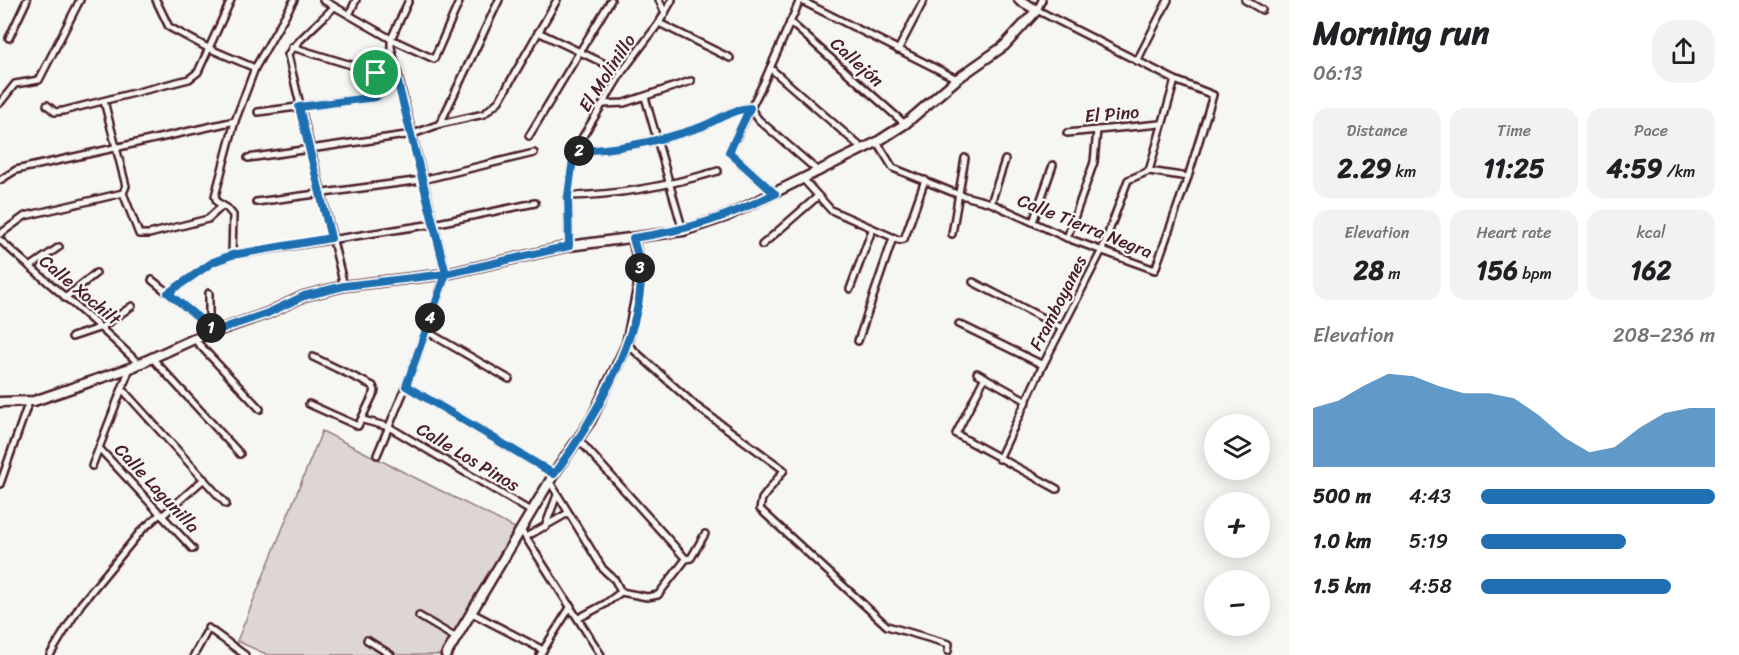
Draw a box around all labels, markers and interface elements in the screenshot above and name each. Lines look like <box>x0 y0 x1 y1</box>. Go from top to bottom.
text: Morning run <box>1313 4 1489 62</box>
button: share <box>1652 20 1715 83</box>
street label: El Molinillo <box>570 27 644 119</box>
street label: Callejón <box>823 29 892 95</box>
pin <box>350 47 401 98</box>
icon: arrive <box>359 56 392 89</box>
text: 06:13 <box>1313 56 1363 91</box>
street label: El Pino <box>1083 96 1141 132</box>
text: Distance <box>1347 116 1407 145</box>
text: Time <box>1497 116 1531 145</box>
text: Pace <box>1634 116 1668 145</box>
pin: 2 <box>564 136 594 166</box>
text: 2 <box>574 136 584 165</box>
text: 2.29 <box>1338 145 1391 191</box>
text: 11:25 <box>1483 145 1545 191</box>
text: 4:59 <box>1607 145 1663 191</box>
text: km <box>1391 157 1416 186</box>
text: /km <box>1663 157 1695 186</box>
street label: Calle Tierra Negra <box>1013 184 1157 268</box>
text: Elevation <box>1345 218 1409 247</box>
text: Heart rate <box>1476 218 1552 247</box>
text: kcal <box>1636 218 1666 247</box>
street label: Calle Xochilt <box>32 246 129 335</box>
text: 28 <box>1353 247 1384 293</box>
text: 156 <box>1476 247 1518 293</box>
text: 162 <box>1631 247 1671 293</box>
street label: Framboyanes <box>1020 249 1096 356</box>
pin: 3 <box>625 253 655 283</box>
text: 3 <box>636 253 644 282</box>
text: m <box>1384 259 1401 288</box>
text: bpm <box>1518 259 1552 288</box>
pin: 4 <box>415 303 445 333</box>
text: 4 <box>425 303 435 332</box>
pin: 1 <box>196 313 226 343</box>
text: 1 <box>208 313 214 342</box>
text: Elevation <box>1313 318 1394 353</box>
text: 208–236 m <box>1613 318 1715 353</box>
street label: Calle Los Pinos <box>410 413 527 501</box>
map controls <box>1204 414 1270 636</box>
button: layers <box>1204 414 1270 480</box>
street label: Calle Lagunilla <box>106 435 208 541</box>
text: 500 m <box>1313 479 1371 514</box>
text: 4:43 <box>1409 479 1451 514</box>
button: + <box>1204 492 1270 558</box>
text: 1.0 km <box>1313 524 1371 559</box>
text: 5:19 <box>1409 524 1448 559</box>
text: 1.5 km <box>1313 569 1371 604</box>
text: 4:58 <box>1409 569 1452 604</box>
button: − <box>1204 570 1270 636</box>

